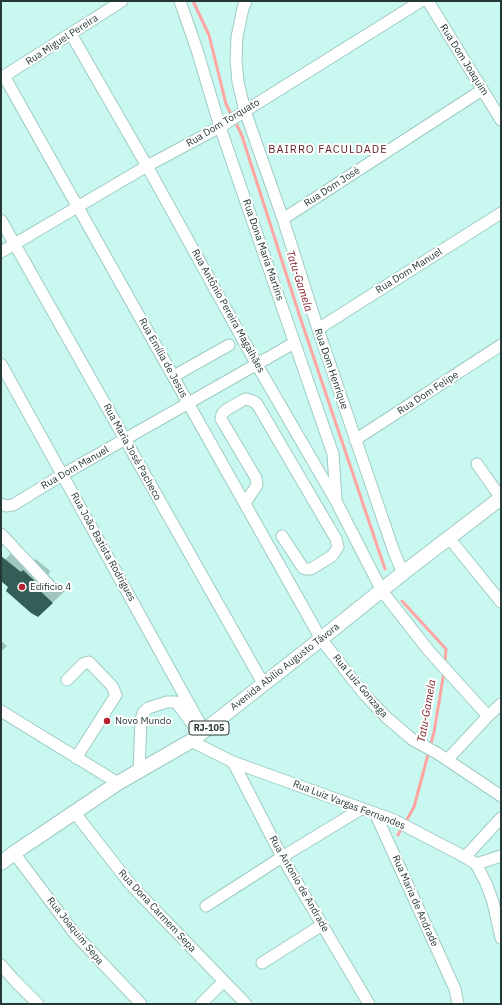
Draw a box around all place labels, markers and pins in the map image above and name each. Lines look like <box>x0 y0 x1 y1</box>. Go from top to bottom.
place label: Edificio 4 <box>30 581 71 593</box>
marker: Edificio 4 <box>17 582 27 592</box>
place label: Novo Mundo <box>115 715 171 727</box>
marker: Novo Mundo <box>102 716 112 726</box>

